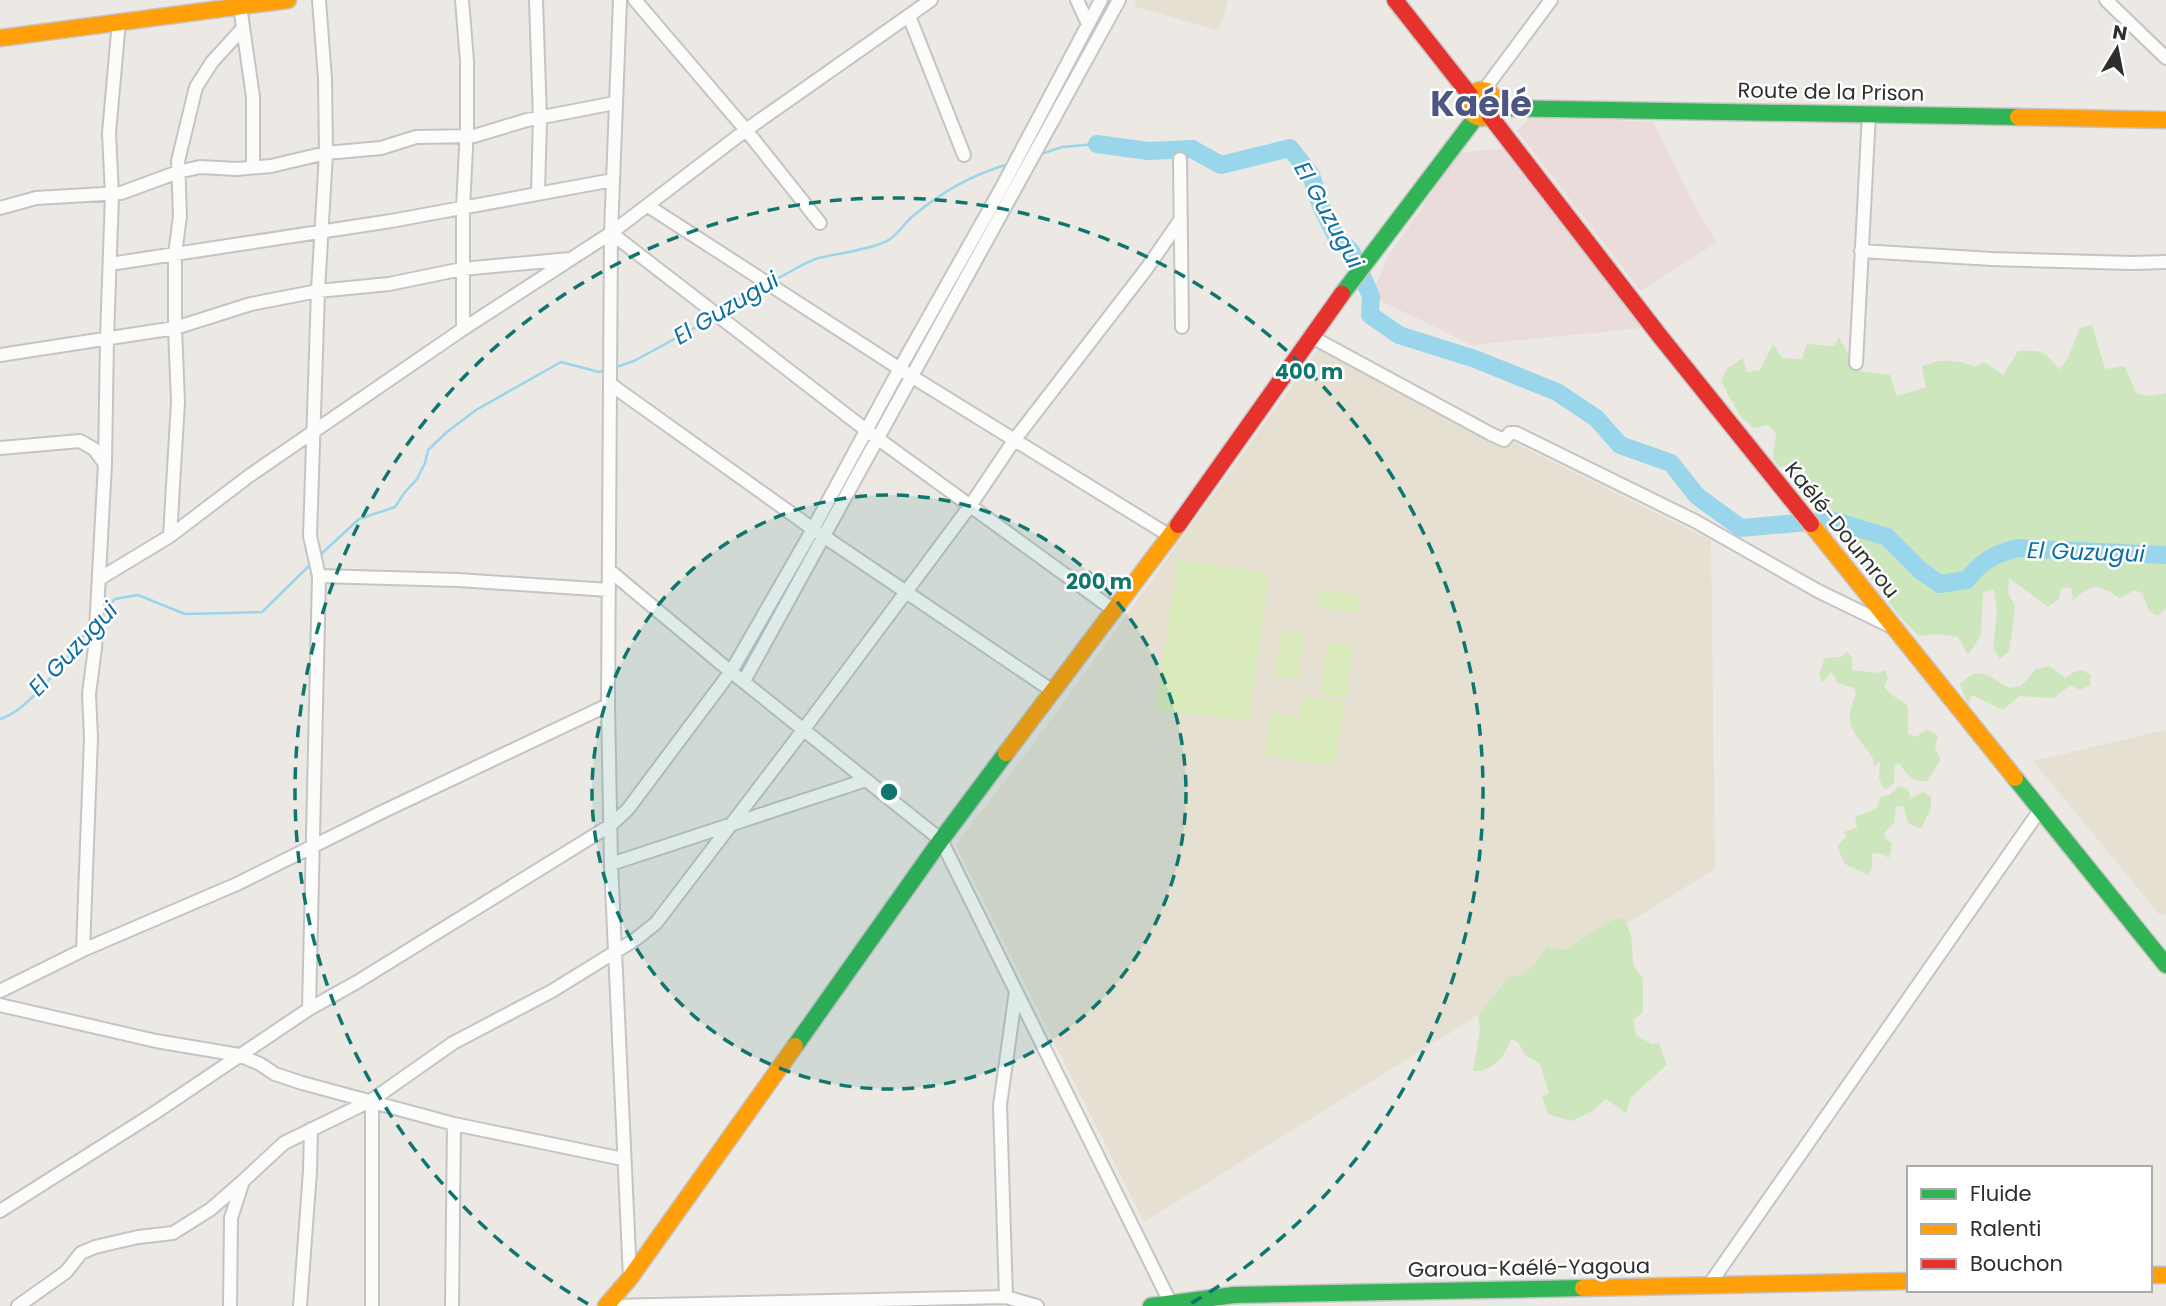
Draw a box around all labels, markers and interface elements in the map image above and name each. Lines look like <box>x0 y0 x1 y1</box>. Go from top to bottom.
north arrow <box>2082 14 2152 84</box>
text: N <box>2110 18 2129 47</box>
street label: Route de la Prison <box>1737 75 1925 108</box>
district label: Kaélé <box>1430 79 1532 128</box>
water label: El Guzugui <box>1286 156 1372 275</box>
water label: El Guzugui <box>667 264 785 352</box>
text: 400 m <box>1275 357 1343 386</box>
street label: Kaélé-Doumrou <box>1778 455 1906 604</box>
water label: El Guzugui <box>2026 534 2146 570</box>
text: 200 m <box>1066 567 1132 596</box>
water label: El Guzugui <box>21 595 125 703</box>
centre of rings <box>877 780 901 804</box>
legend <box>1907 1166 2152 1292</box>
text: Fluide <box>1970 1179 2032 1208</box>
text: Ralenti <box>1970 1214 2041 1243</box>
text: Bouchon <box>1970 1249 2063 1278</box>
street label: Garoua-Kaélé-Yagoua <box>1408 1251 1650 1284</box>

